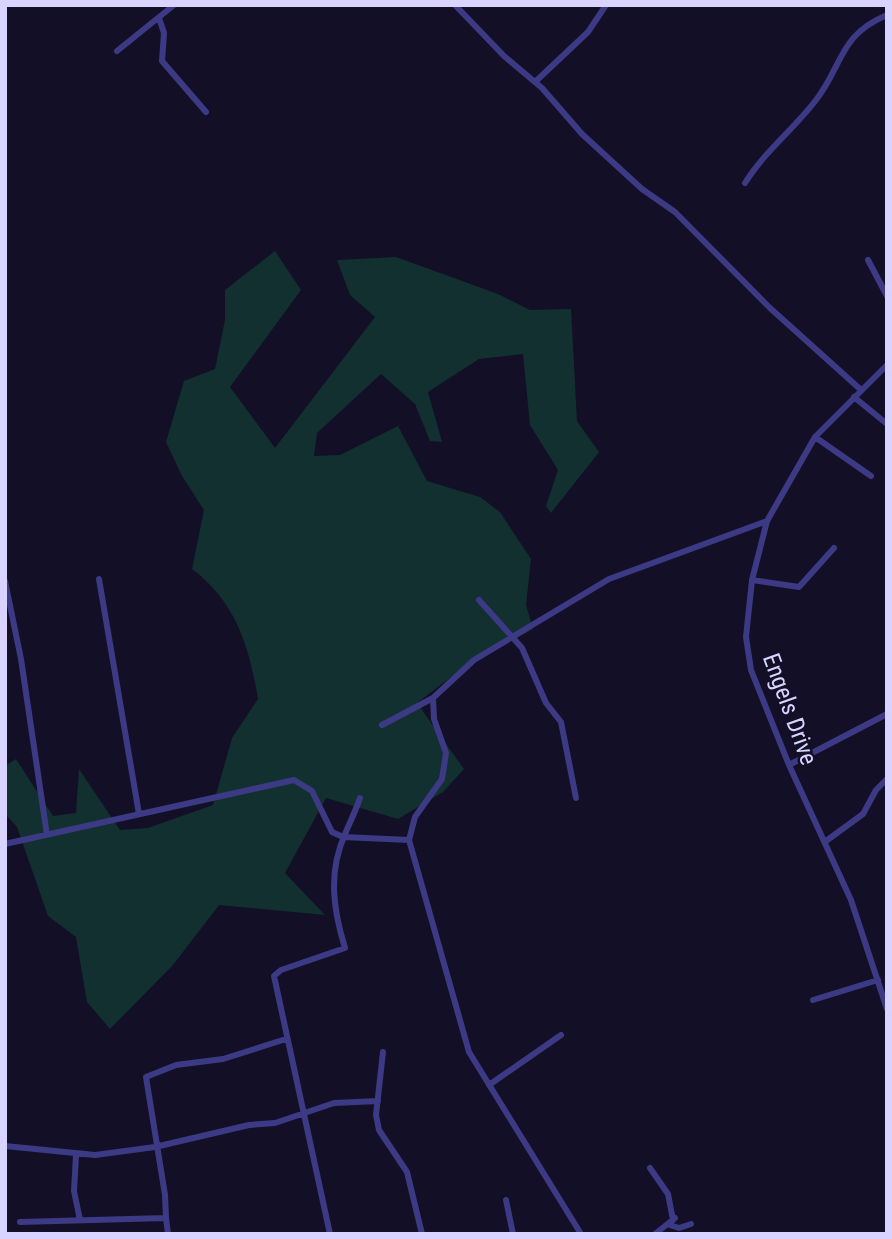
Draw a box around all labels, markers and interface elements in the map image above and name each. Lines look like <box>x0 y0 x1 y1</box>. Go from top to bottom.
street label: Engels Drive <box>757 649 823 769</box>

